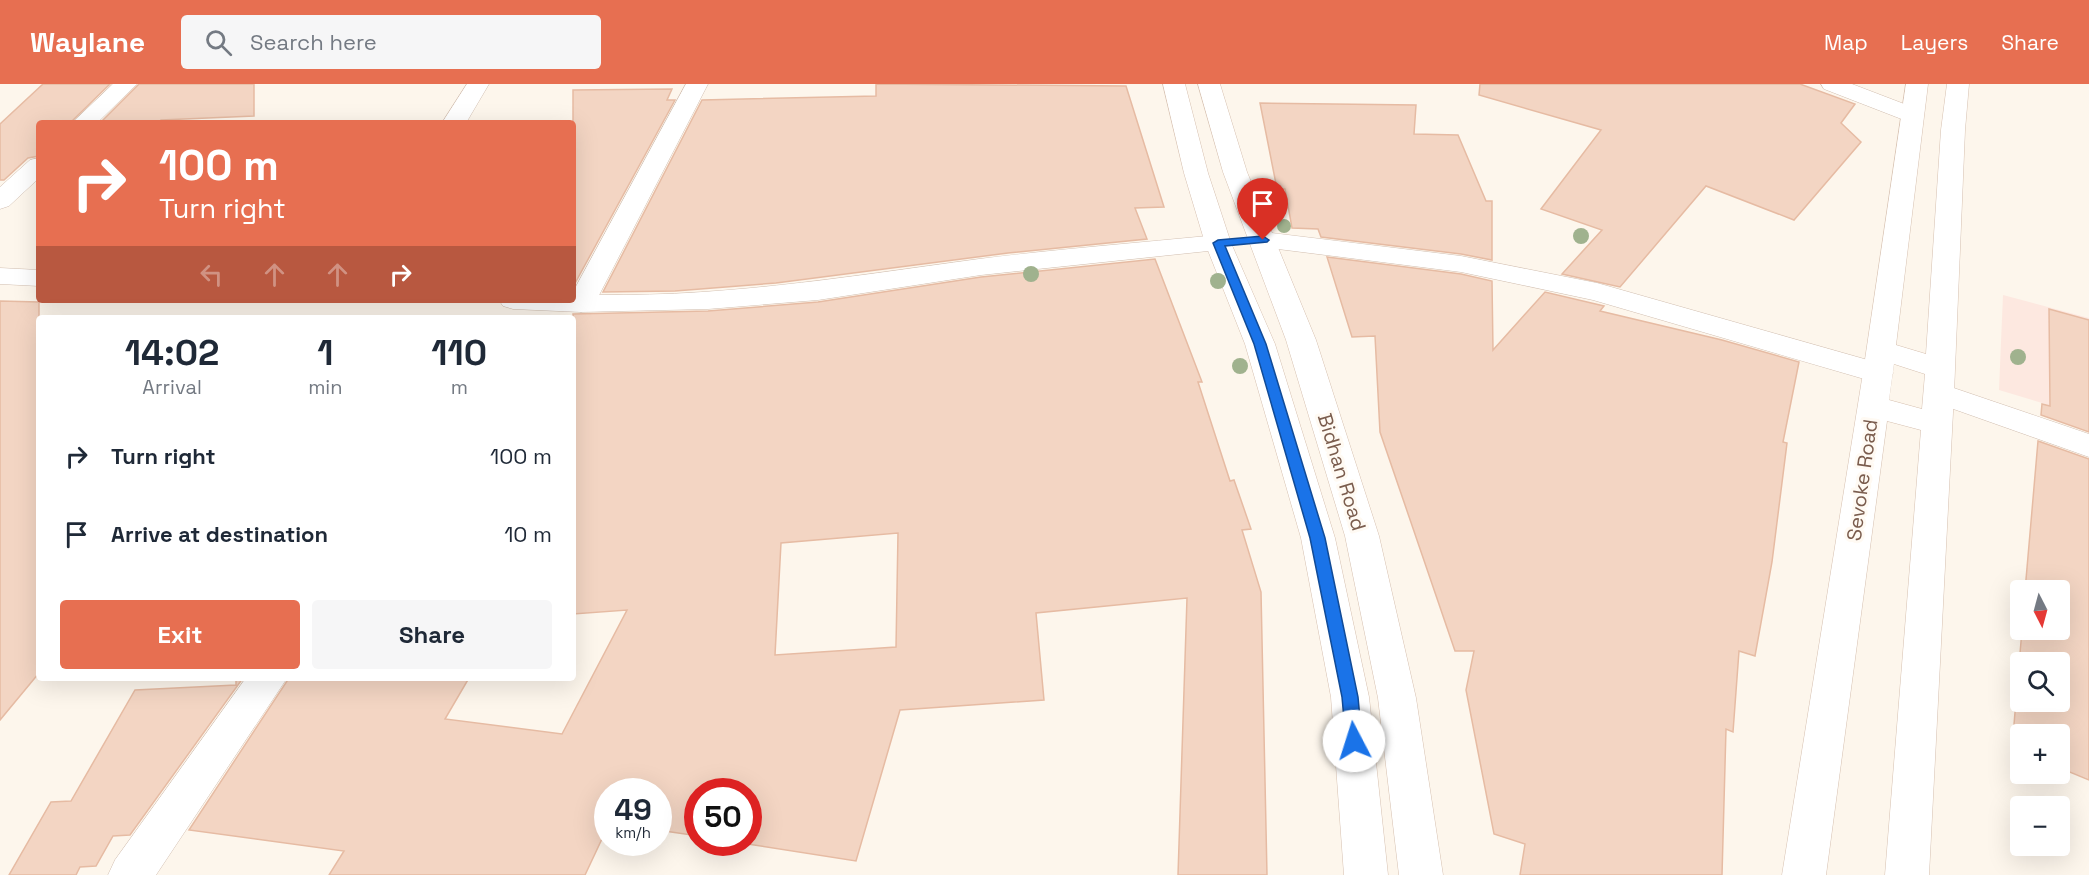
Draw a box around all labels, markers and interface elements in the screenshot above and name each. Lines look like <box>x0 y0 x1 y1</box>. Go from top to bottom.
search box <box>181 15 601 69</box>
text: Waylane <box>30 24 145 60</box>
icon: search <box>202 26 235 59</box>
text: Search here <box>250 28 377 56</box>
text: Map <box>1824 29 1868 56</box>
text: Layers <box>1901 29 1968 56</box>
text: Share <box>2001 29 2059 56</box>
text: 100 m <box>159 139 279 192</box>
icon: right <box>60 144 138 222</box>
pin <box>1237 178 1288 240</box>
icon: arrive <box>1246 187 1279 220</box>
text: Turn right <box>159 191 286 226</box>
icon: left <box>195 258 228 291</box>
icon: ahead <box>258 258 291 291</box>
icon: ahead <box>321 258 354 291</box>
icon: right <box>384 258 417 291</box>
text: 14:02 <box>125 330 219 376</box>
text: 1 <box>317 330 334 376</box>
text: 110 <box>431 330 487 376</box>
text: Arrival <box>142 374 202 400</box>
text: min <box>308 374 343 400</box>
text: m <box>451 374 468 400</box>
street label: Bidhan Road <box>1312 410 1372 534</box>
street label: Sevoke Road <box>1841 417 1883 543</box>
icon: right <box>60 440 93 473</box>
text: Turn right <box>111 442 216 470</box>
text: 100 m <box>490 442 552 470</box>
icon: arrive <box>60 518 93 551</box>
text: Arrive at destination <box>111 520 328 548</box>
text: 10 m <box>504 520 552 548</box>
north arrow <box>2010 580 2070 640</box>
map controls <box>2010 580 2070 856</box>
button: Exit <box>60 600 300 669</box>
button: Share <box>312 600 552 669</box>
button: search <box>2010 652 2070 712</box>
position arrow <box>1322 709 1386 773</box>
button: + <box>2010 724 2070 784</box>
speed limit sign: 50 <box>684 778 762 856</box>
text: 49 <box>614 790 652 829</box>
button: − <box>2010 796 2070 856</box>
text: km/h <box>615 823 651 842</box>

